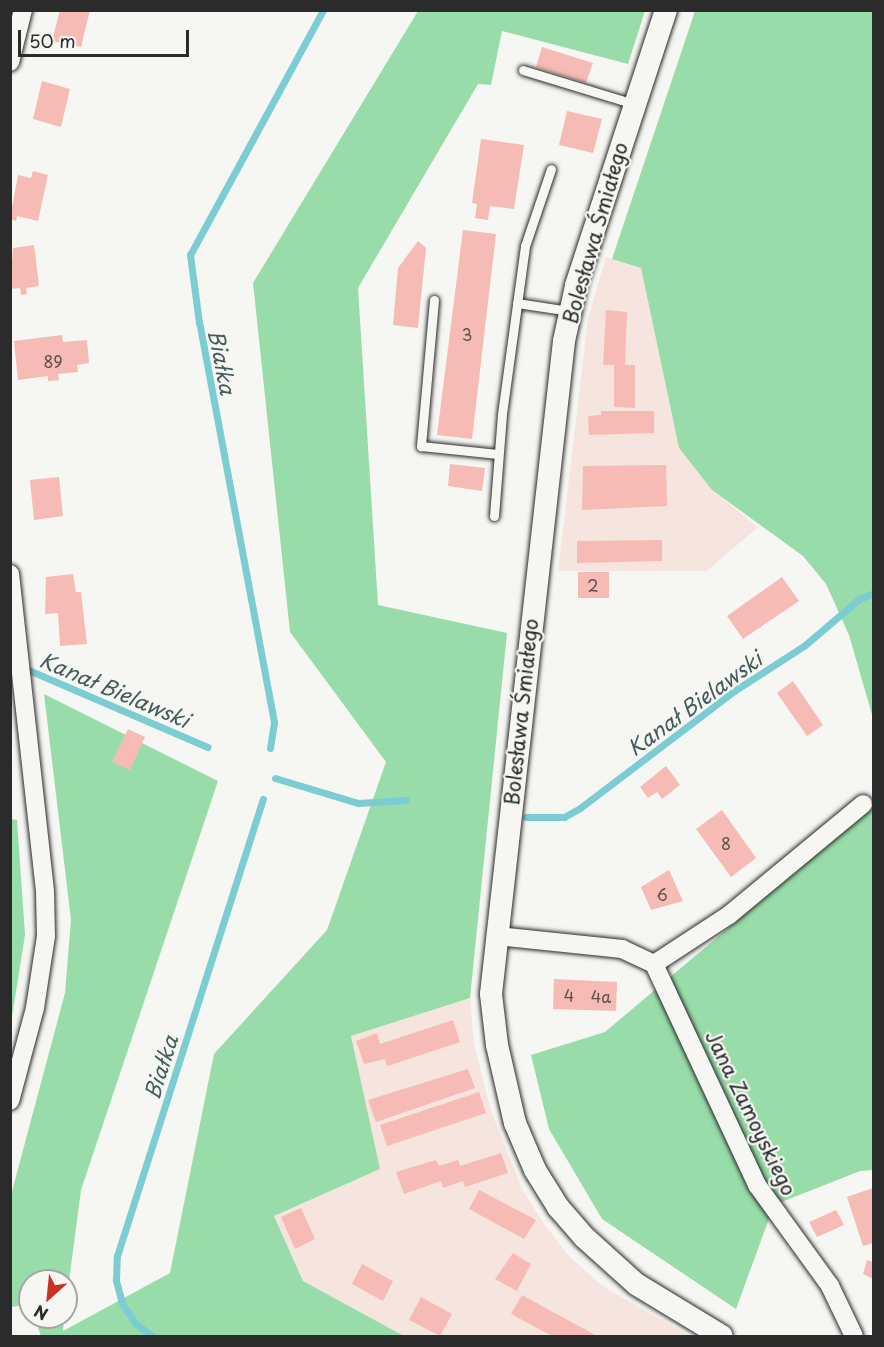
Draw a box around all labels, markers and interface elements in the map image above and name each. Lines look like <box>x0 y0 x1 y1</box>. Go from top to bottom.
scale bar <box>21 18 192 56</box>
text: 50 m <box>29 27 76 54</box>
street label: Bolesława Śmiałego <box>558 139 632 327</box>
house number: 3 <box>462 324 472 344</box>
water label: Białka <box>204 328 242 396</box>
house number: 89 <box>43 351 63 371</box>
house number: 2 <box>587 575 599 595</box>
street label: Bolesława Śmiałego <box>499 617 543 807</box>
water label: Kanał Bielawski <box>37 646 193 732</box>
water label: Kanał Bielawski <box>622 646 766 760</box>
house number: 8 <box>721 833 731 853</box>
house number: 6 <box>656 884 668 904</box>
house number: 4 <box>564 985 574 1005</box>
house number: 4a <box>591 986 611 1006</box>
street label: Jana Zamoyskiego <box>701 1027 801 1199</box>
water label: Białka <box>138 1032 182 1102</box>
north arrow <box>18 1269 78 1329</box>
text: N <box>30 1300 52 1327</box>

